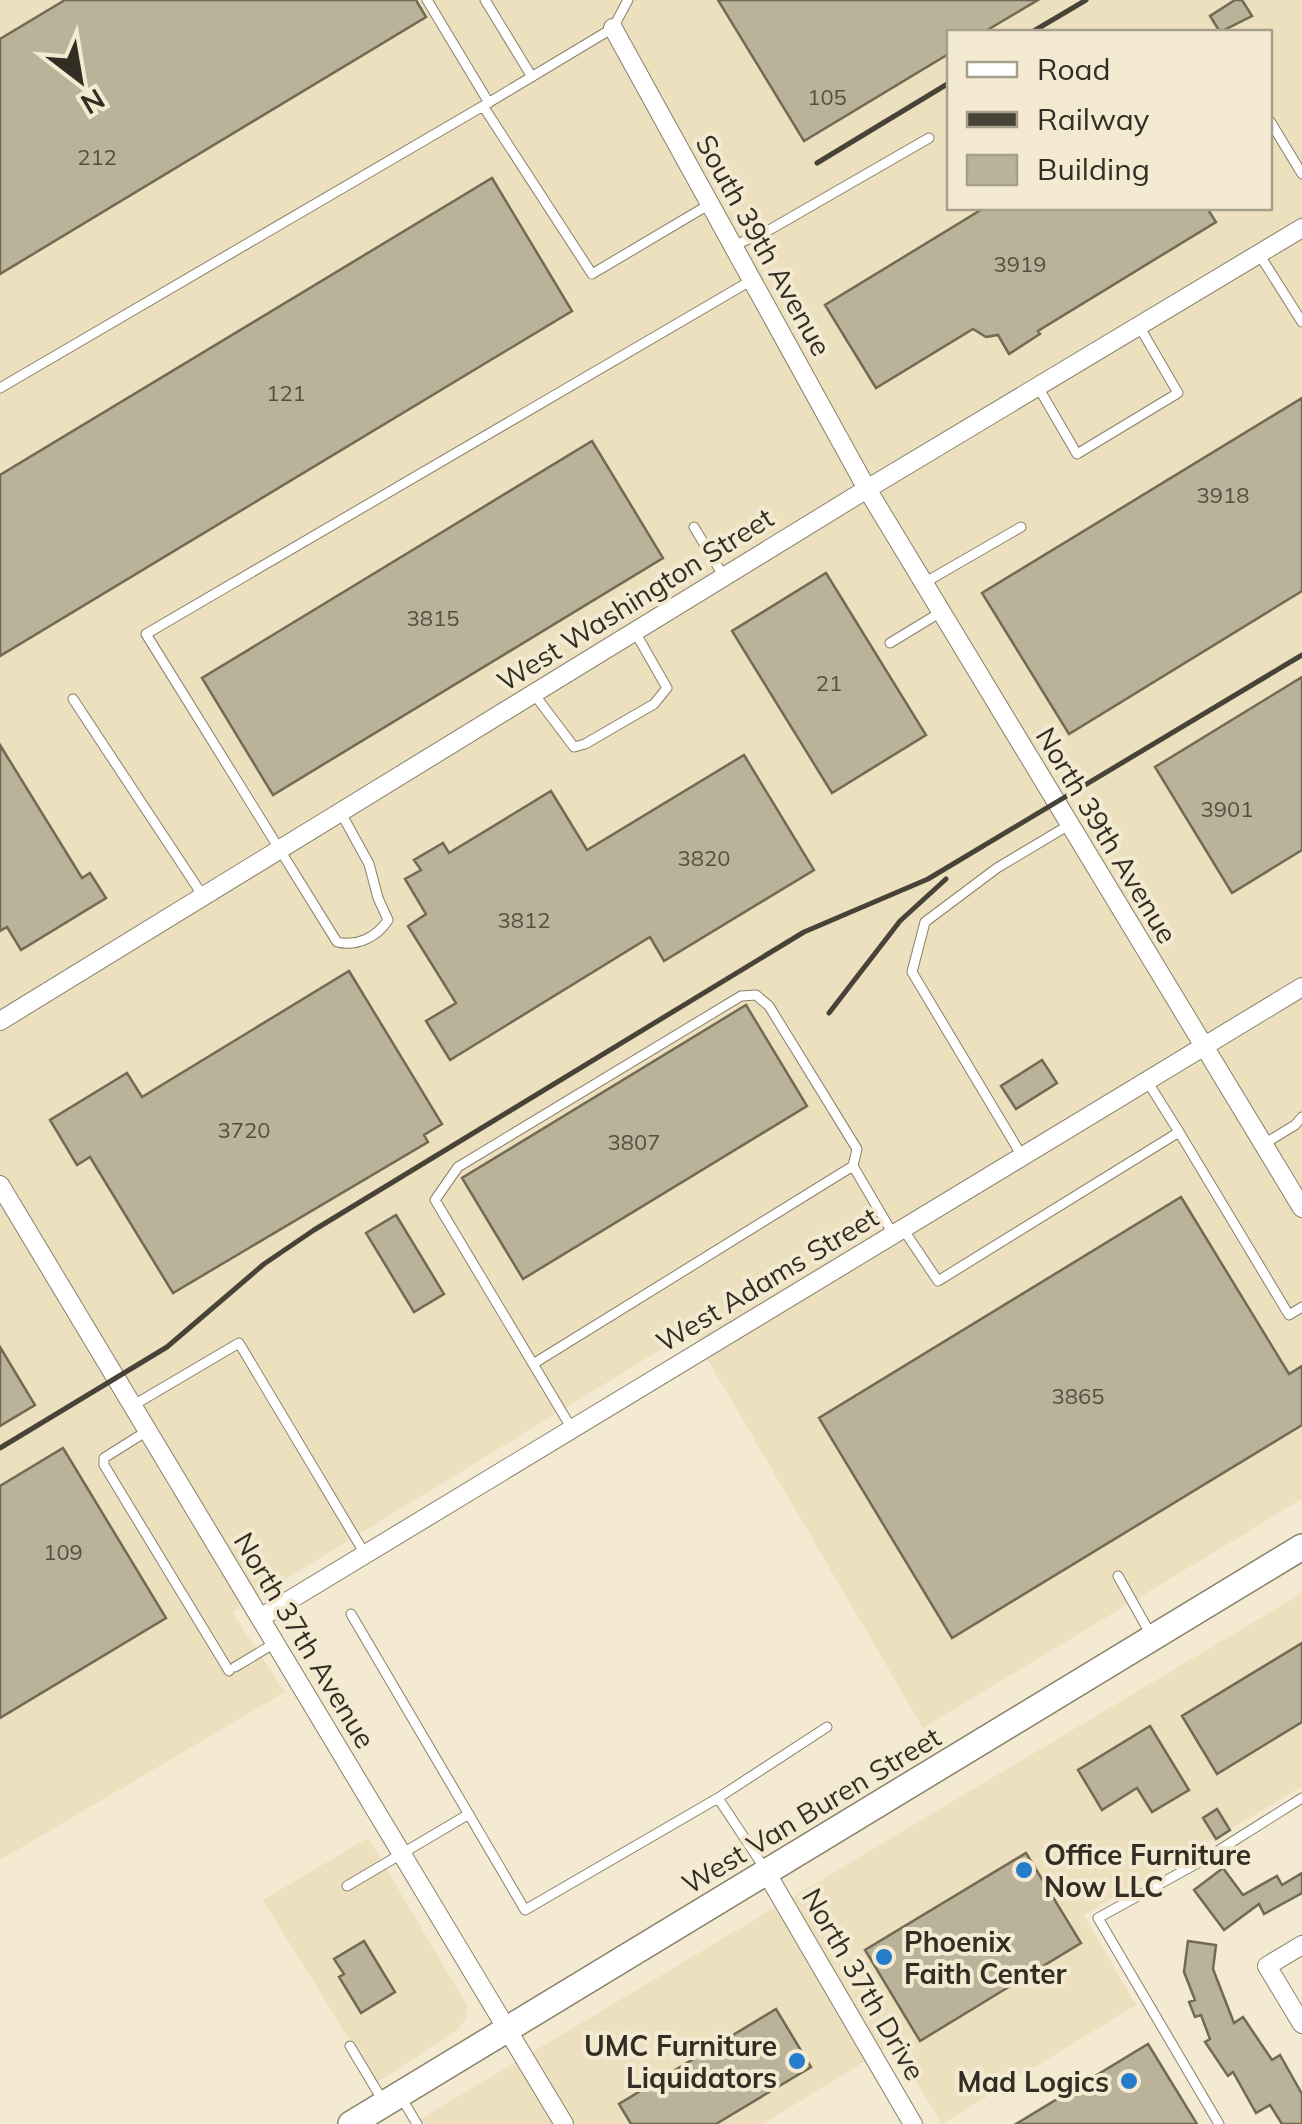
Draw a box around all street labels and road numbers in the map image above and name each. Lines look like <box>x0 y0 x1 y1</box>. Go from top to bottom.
street label: South 39th Avenue <box>689 128 839 362</box>
street label: West Washington Street <box>490 500 780 698</box>
street label: North 39th Avenue <box>1029 721 1185 949</box>
street label: West Adams Street <box>650 1199 885 1359</box>
street label: North 37th Avenue <box>227 1526 383 1754</box>
street label: West Van Buren Street <box>675 1719 947 1901</box>
street label: North 37th Drive <box>795 1882 933 2086</box>

